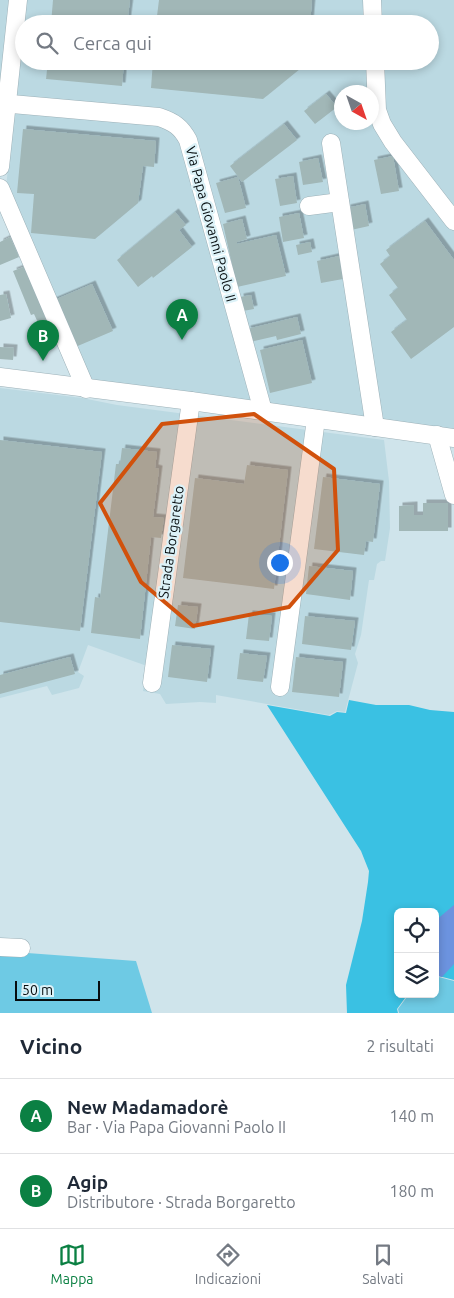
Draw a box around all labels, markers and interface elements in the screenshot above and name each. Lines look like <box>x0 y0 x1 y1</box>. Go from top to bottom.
search box <box>15 15 439 70</box>
icon: search <box>33 29 61 57</box>
text: Cerca qui <box>73 32 152 54</box>
north arrow <box>334 85 379 130</box>
street label: Via Papa Giovanni Paolo II <box>183 144 239 304</box>
pin: A <box>166 299 198 340</box>
pin: B <box>27 320 59 361</box>
street label: Strada Borgaretto <box>155 485 187 599</box>
your location <box>267 550 293 576</box>
map controls <box>394 908 439 998</box>
button: locate <box>394 908 439 953</box>
button: layers <box>394 953 439 998</box>
scale bar <box>15 978 100 1001</box>
text: 50 m <box>22 982 53 998</box>
text: Vicino <box>20 1034 82 1058</box>
text: 2 risultati <box>366 1037 434 1055</box>
text: New Madamadorè <box>67 1096 229 1118</box>
text: A <box>30 1107 42 1125</box>
text: 140 m <box>389 1107 434 1125</box>
text: Bar · Via Papa Giovanni Paolo II <box>67 1118 286 1136</box>
text: Agip <box>67 1171 108 1193</box>
text: B <box>31 1182 41 1200</box>
text: 180 m <box>389 1182 434 1200</box>
text: Distributore · Strada Borgaretto <box>67 1193 296 1211</box>
tab: Mappa <box>51 1241 94 1287</box>
tab: Indicazioni <box>195 1241 261 1287</box>
tab: Salvati <box>362 1241 403 1287</box>

